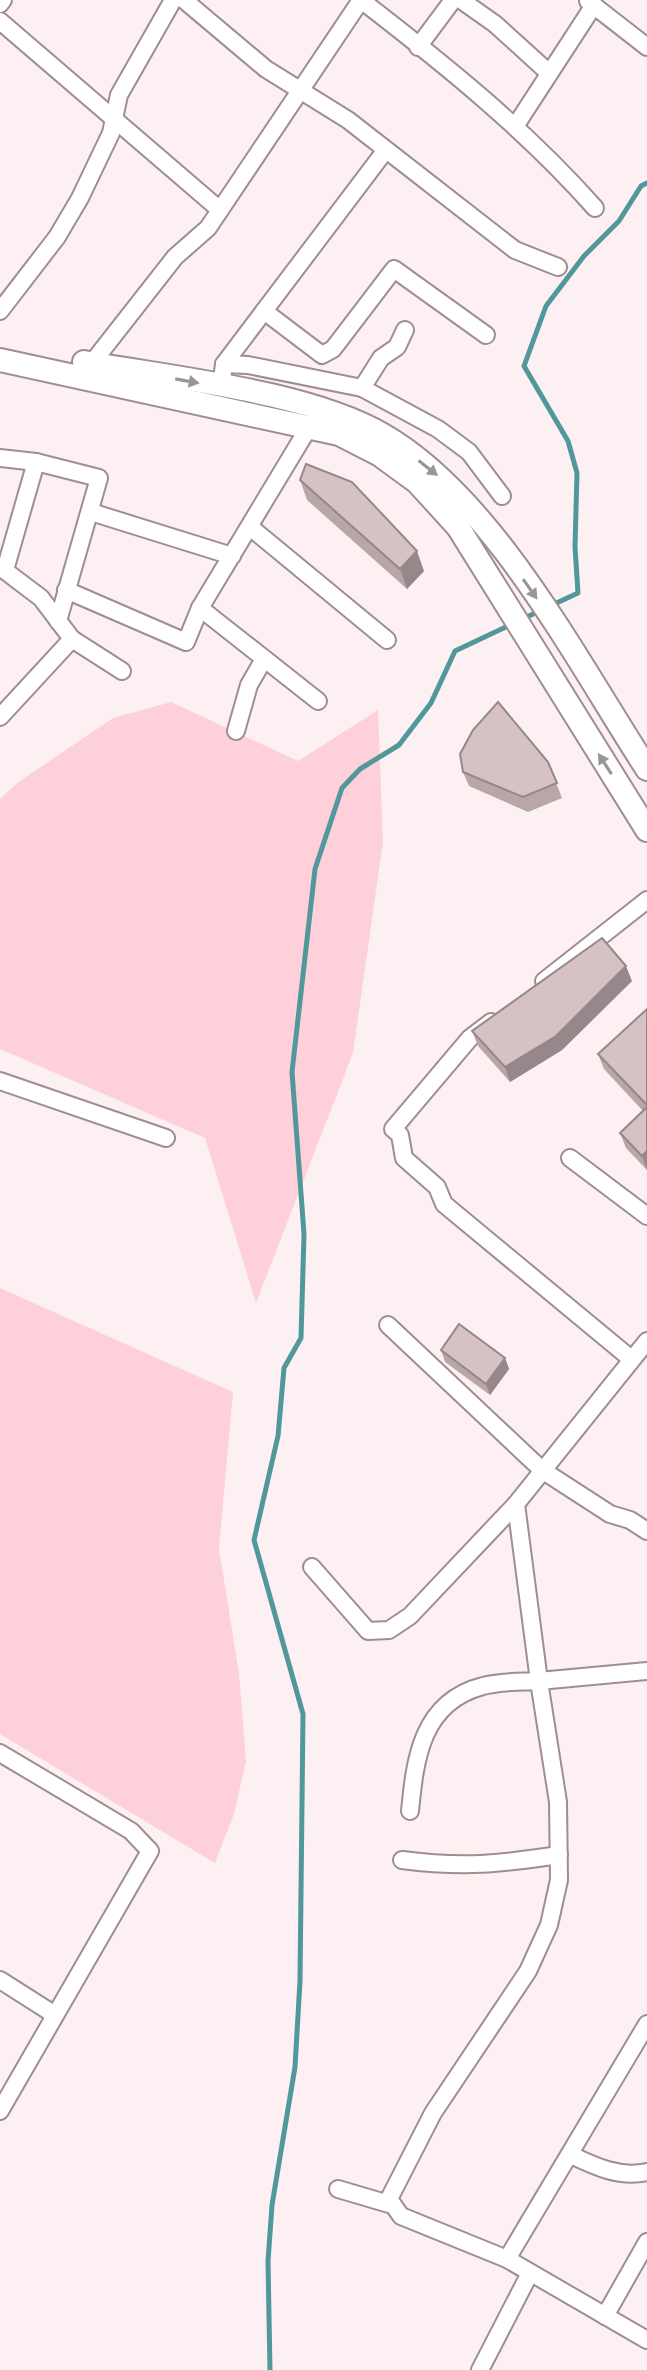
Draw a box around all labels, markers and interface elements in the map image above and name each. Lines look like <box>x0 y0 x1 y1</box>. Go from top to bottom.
one-way arrow <box>175 375 200 387</box>
one-way arrow <box>418 459 438 475</box>
one-way arrow <box>521 578 537 599</box>
one-way arrow <box>598 754 613 775</box>

